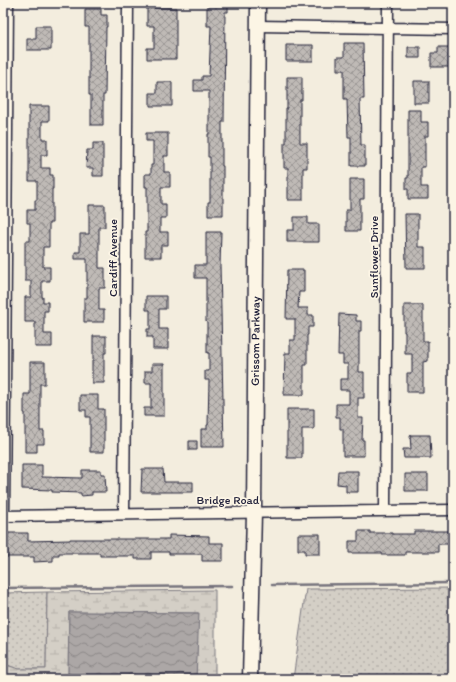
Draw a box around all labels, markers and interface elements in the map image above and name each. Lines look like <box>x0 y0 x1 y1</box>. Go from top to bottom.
street label: Sunflower Drive <box>367 216 381 298</box>
street label: Cardiff Avenue <box>106 219 120 297</box>
street label: Grissom Parkway <box>248 296 263 386</box>
street label: Bridge Road <box>197 493 260 507</box>

